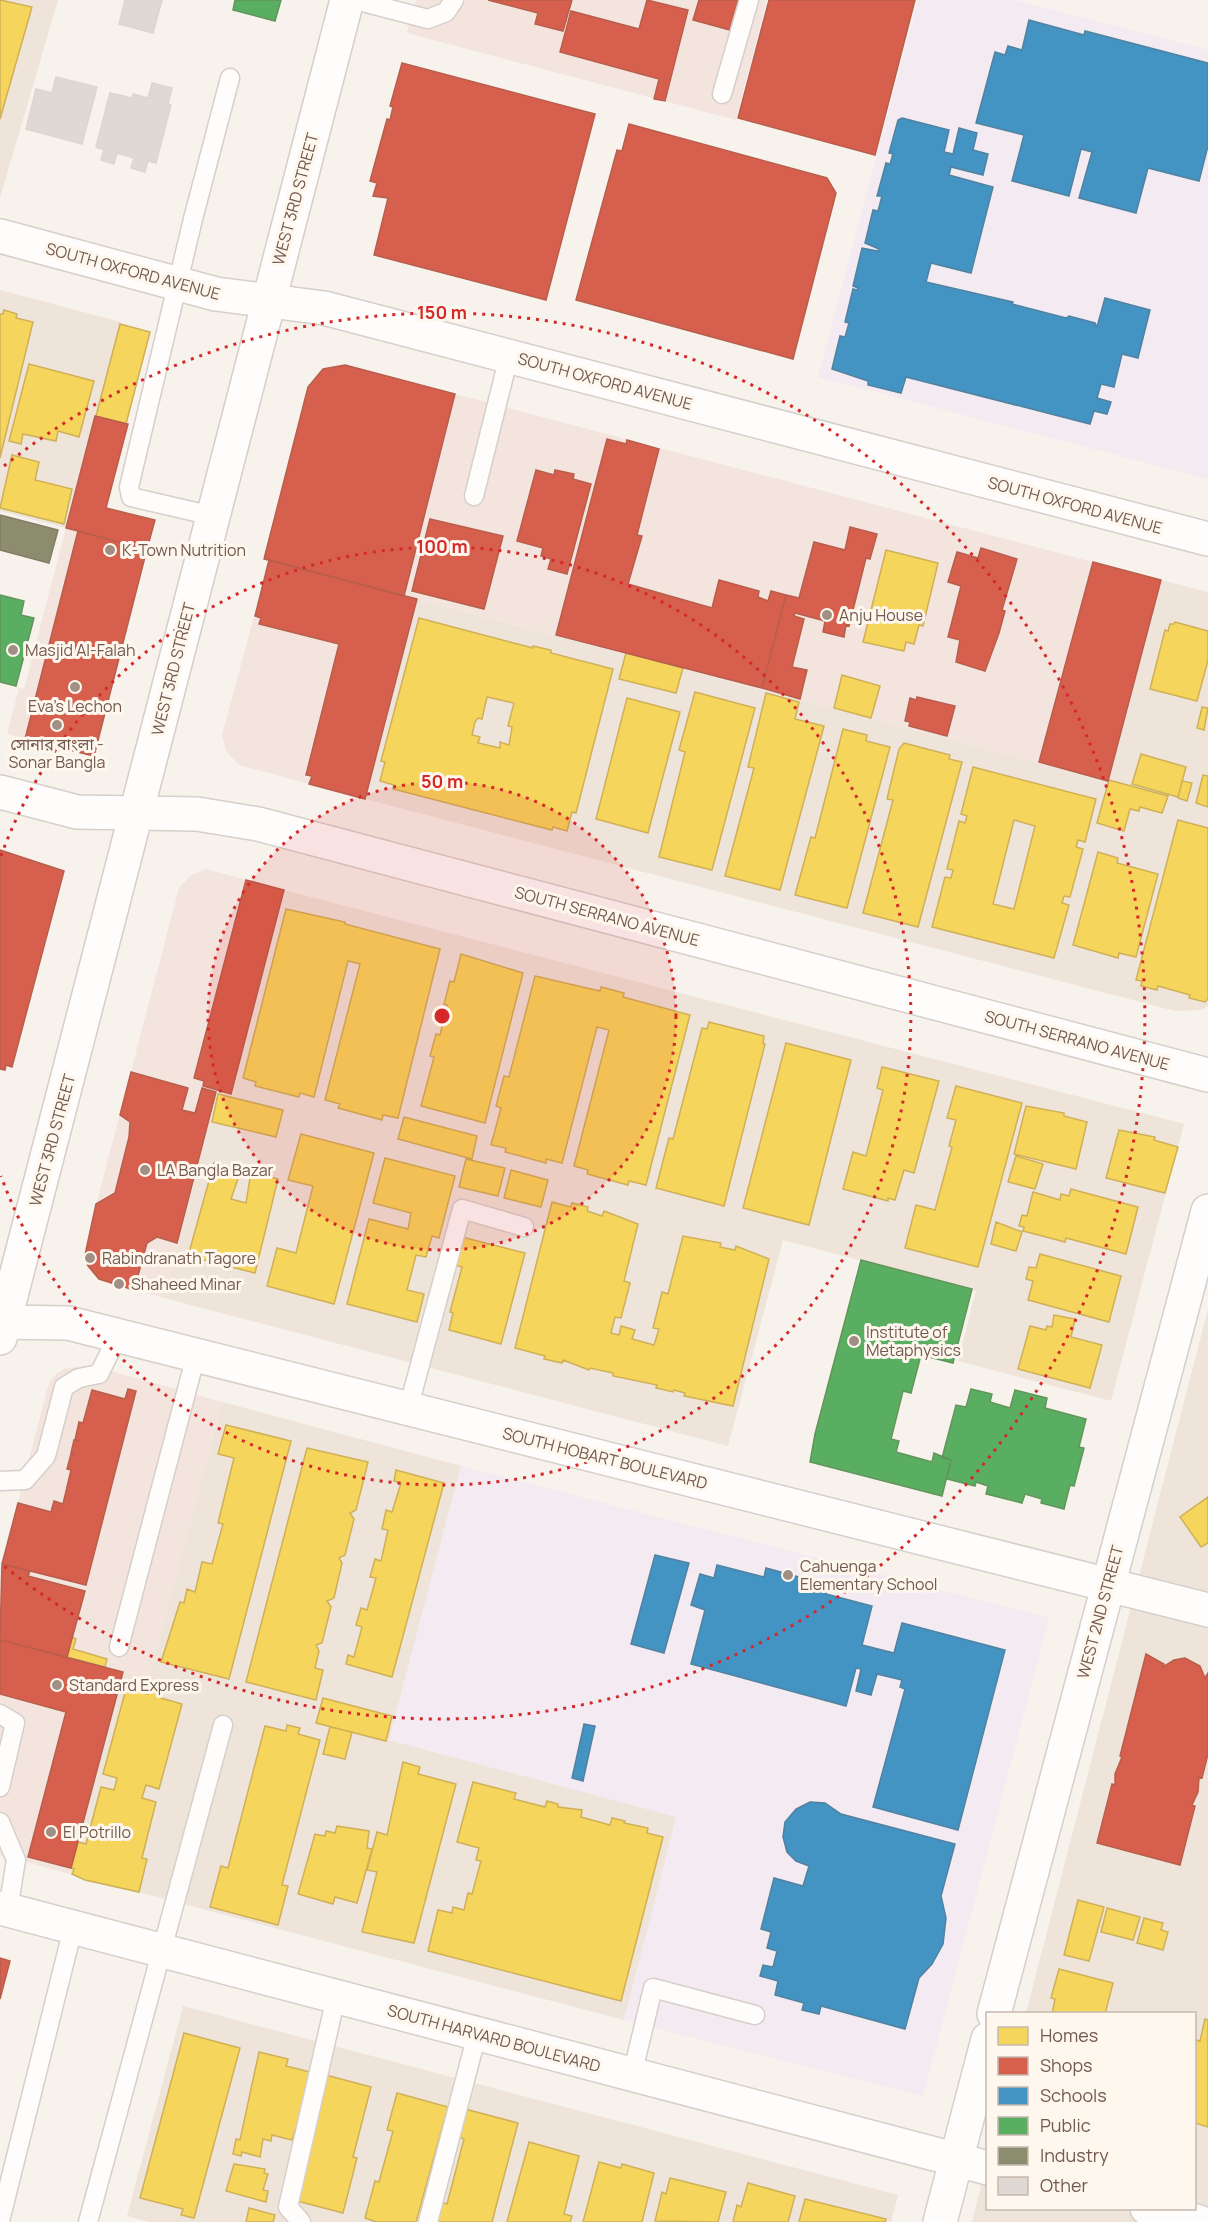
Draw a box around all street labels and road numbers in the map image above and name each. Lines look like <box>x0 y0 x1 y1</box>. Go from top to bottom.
street label: WEST 3RD STREET <box>267 130 323 268</box>
street label: SOUTH OXFORD AVENUE <box>43 237 223 305</box>
street label: SOUTH OXFORD AVENUE <box>515 347 695 415</box>
street label: SOUTH OXFORD AVENUE <box>985 471 1165 539</box>
street label: WEST 3RD STREET <box>146 600 200 738</box>
street label: SOUTH SERRANO AVENUE <box>512 881 702 951</box>
street label: SOUTH SERRANO AVENUE <box>982 1005 1172 1075</box>
street label: WEST 3RD STREET <box>24 1071 80 1209</box>
street label: SOUTH HOBART BOULEVARD <box>500 1422 710 1494</box>
street label: WEST 2ND STREET <box>1072 1543 1128 1681</box>
street label: SOUTH HARVARD BOULEVARD <box>385 1999 603 2077</box>

